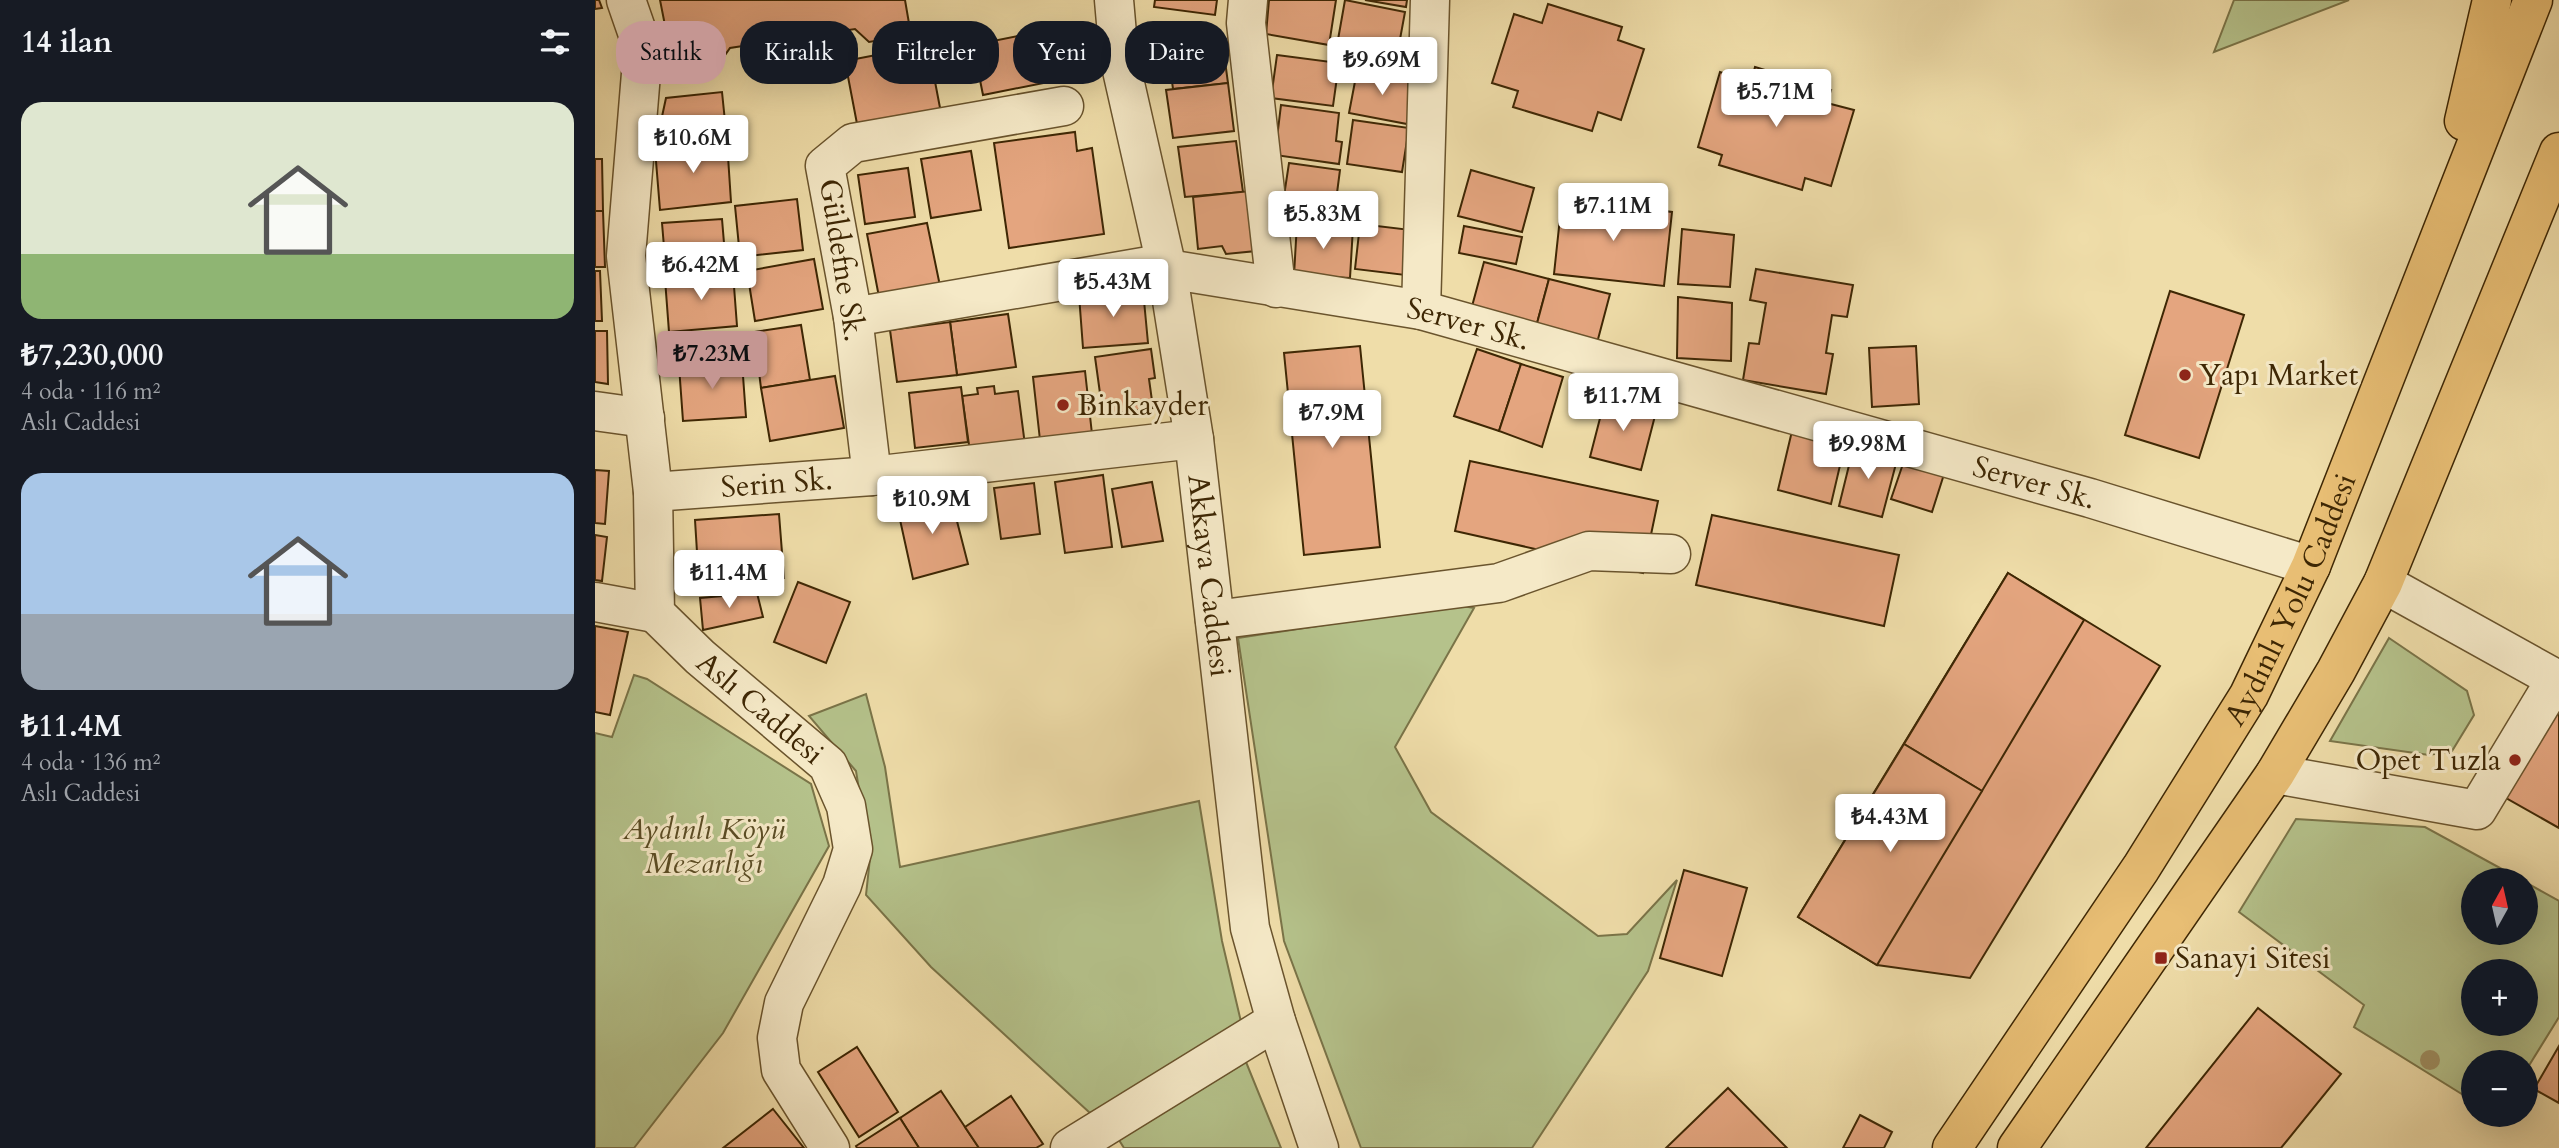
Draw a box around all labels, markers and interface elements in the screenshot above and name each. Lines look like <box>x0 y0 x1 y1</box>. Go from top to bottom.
chip: Satılık <box>616 21 726 84</box>
chip: Kiralık <box>740 21 858 84</box>
chip: Filtreler <box>872 21 999 84</box>
chip: Yeni <box>1013 21 1111 84</box>
chip: Daire <box>1125 21 1229 84</box>
text: 14 ilan <box>21 22 112 63</box>
icon: filters <box>536 23 574 61</box>
pin: ₺9.69M <box>1325 38 1439 97</box>
text: ₺9.69M <box>1343 44 1421 75</box>
pin: ₺5.71M <box>1719 69 1833 129</box>
text: ₺5.71M <box>1737 76 1815 107</box>
pin: ₺10.6M <box>636 116 750 175</box>
text: ₺10.6M <box>654 122 732 153</box>
icon: home <box>235 147 361 273</box>
street label: Güldefne Sk. <box>809 176 875 344</box>
pin: ₺7.11M <box>1556 184 1670 243</box>
text: ₺7.11M <box>1574 190 1652 221</box>
pin: ₺5.83M <box>1266 191 1380 251</box>
text: ₺5.83M <box>1284 198 1362 229</box>
pin: ₺6.42M <box>644 243 758 302</box>
text: ₺6.42M <box>662 249 740 280</box>
pin: ₺5.43M <box>1056 260 1170 319</box>
text: ₺5.43M <box>1074 266 1152 297</box>
street label: Server Sk. <box>1404 288 1535 360</box>
pin: ₺7.23M <box>655 332 769 391</box>
text: ₺7,230,000 <box>21 335 163 376</box>
text: ₺7.23M <box>673 338 751 369</box>
place label: Yapı Market <box>2199 355 2359 396</box>
marker: Yapı Market <box>2177 367 2193 383</box>
pin: ₺11.7M <box>1566 374 1680 433</box>
text: 4 oda · 116 m² <box>21 376 160 407</box>
text: ₺11.7M <box>1584 380 1662 411</box>
place label: Binkayder <box>1077 385 1208 426</box>
pin: ₺7.9M <box>1283 391 1381 450</box>
marker: Binkayder <box>1055 397 1071 413</box>
text: ₺7.9M <box>1299 397 1365 428</box>
text: Aslı Caddesi <box>21 407 140 438</box>
pin: ₺9.98M <box>1811 421 1925 481</box>
text: ₺9.98M <box>1829 428 1907 459</box>
street label: Server Sk. <box>1968 446 2101 519</box>
street label: Serin Sk. <box>719 458 834 507</box>
street label: Aydınlı Yolu Caddesi <box>2214 467 2366 733</box>
street label: Akkaya Caddesi <box>1178 472 1242 679</box>
pin: ₺10.9M <box>875 476 989 536</box>
text: ₺10.9M <box>893 483 971 514</box>
icon: home <box>235 518 361 644</box>
pin: ₺11.4M <box>672 550 786 610</box>
text: ₺11.4M <box>690 557 768 588</box>
street label: Aslı Caddesi <box>688 642 833 774</box>
text: ₺11.4M <box>21 706 122 747</box>
place label: Opet Tuzla <box>2355 740 2501 781</box>
text: 4 oda · 136 m² <box>21 747 160 778</box>
marker: Opet Tuzla <box>2507 752 2523 768</box>
text: Aslı Caddesi <box>21 778 140 809</box>
pin: ₺4.43M <box>1833 794 1947 854</box>
text: ₺4.43M <box>1851 801 1929 832</box>
park label: Aydınlı Köyü Mezarlığı <box>622 809 785 884</box>
north arrow <box>2461 868 2537 945</box>
map controls <box>2461 868 2538 1127</box>
place label: Sanayi Sitesi <box>2175 938 2330 979</box>
marker: Sanayi Sitesi <box>2153 950 2169 966</box>
button: + <box>2461 959 2538 1036</box>
button: − <box>2461 1050 2538 1127</box>

